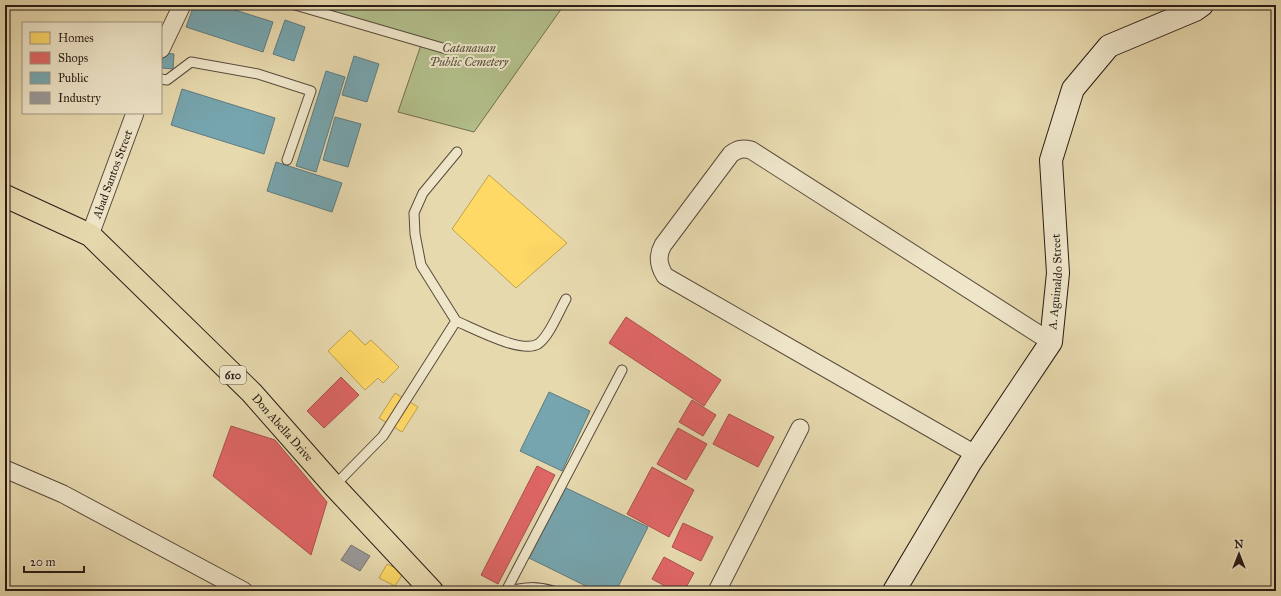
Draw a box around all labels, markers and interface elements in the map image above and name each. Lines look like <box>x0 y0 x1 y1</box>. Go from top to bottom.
legend <box>22 22 162 114</box>
text: Homes <box>58 31 94 45</box>
park label: Catanauan Public Cemetery <box>430 41 509 69</box>
text: Shops <box>58 51 88 65</box>
text: Public <box>58 71 89 85</box>
text: Industry <box>58 91 101 105</box>
street label: Abad Santos Street <box>89 127 135 221</box>
street label: A. Aguinaldo Street <box>1045 233 1065 331</box>
road number: 610 <box>220 366 246 384</box>
street label: Don Abella Drive <box>249 391 316 464</box>
north arrow <box>1219 534 1259 574</box>
text: N <box>1234 538 1244 551</box>
scale bar <box>24 548 84 574</box>
text: 20 m <box>30 555 56 569</box>

